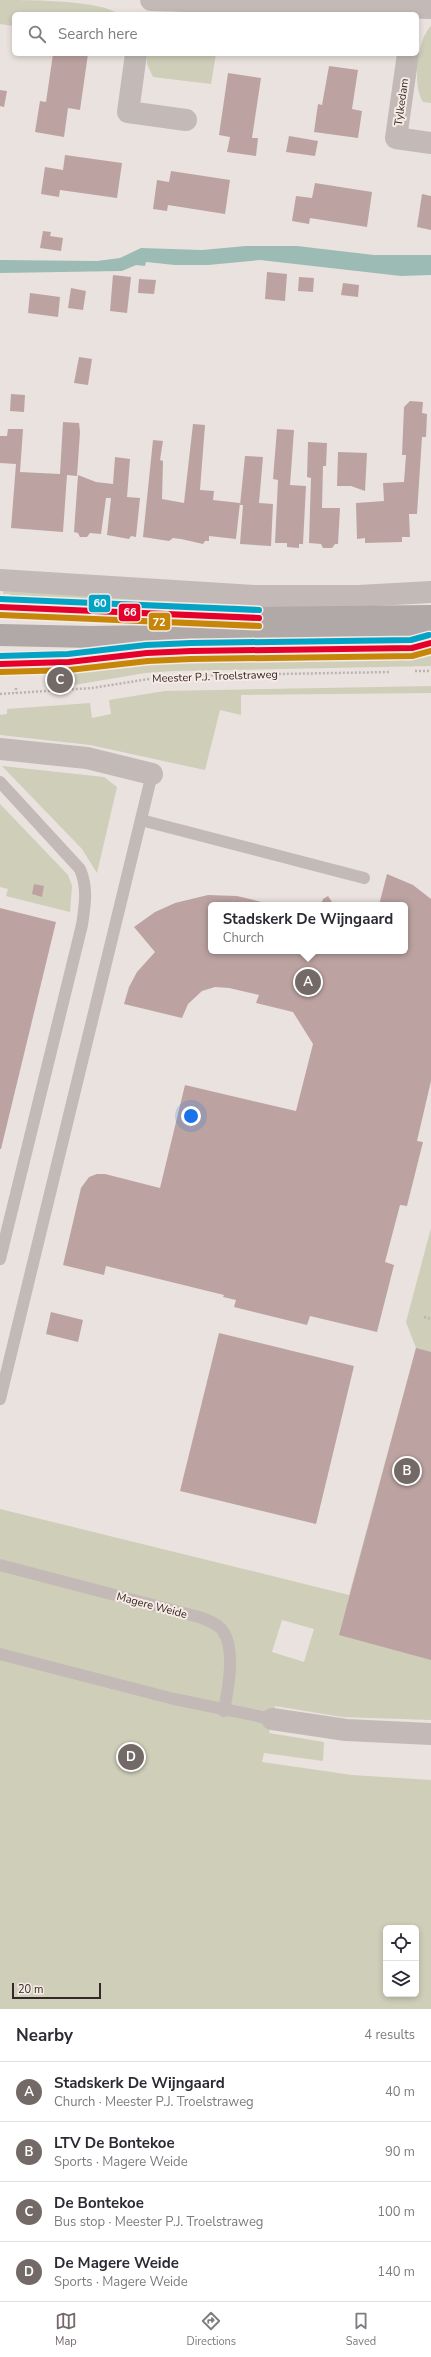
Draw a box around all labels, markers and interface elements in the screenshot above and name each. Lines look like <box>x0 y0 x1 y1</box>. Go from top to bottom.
search box <box>12 12 419 56</box>
icon: search <box>26 23 48 45</box>
text: Search here <box>58 24 138 44</box>
street label: Tylkedam <box>391 77 412 127</box>
line badge: 60 <box>88 594 111 613</box>
text: 60 <box>93 596 107 611</box>
line badge: 66 <box>118 603 141 622</box>
text: 66 <box>123 605 137 620</box>
line badge: 72 <box>148 612 171 631</box>
text: 72 <box>152 615 166 630</box>
pin: C <box>47 665 73 695</box>
street label: Meester P.J. Troelstraweg <box>152 667 278 686</box>
popup <box>208 902 408 954</box>
text: Stadskerk De Wijngaard <box>223 909 393 929</box>
text: Church <box>223 929 264 947</box>
pin: A <box>295 967 321 997</box>
your location <box>181 1106 201 1126</box>
pin: B <box>394 1456 420 1486</box>
street label: Magere Weide <box>115 1589 189 1622</box>
pin: D <box>118 1742 144 1772</box>
map controls <box>383 1925 419 1997</box>
button: locate <box>383 1925 419 1961</box>
button: layers <box>383 1961 419 1997</box>
scale bar <box>12 1981 101 2000</box>
text: 20 m <box>18 1982 43 1997</box>
text: Nearby <box>16 2024 73 2047</box>
text: 4 results <box>364 2026 415 2044</box>
text: Stadskerk De Wijngaard <box>54 2073 225 2093</box>
text: A <box>24 2083 34 2101</box>
text: 40 m <box>385 2083 415 2101</box>
text: Church · Meester P.J. Troelstraweg <box>54 2093 254 2111</box>
text: LTV De Bontekoe <box>54 2133 175 2153</box>
text: B <box>25 2143 33 2161</box>
text: 90 m <box>385 2143 415 2161</box>
text: Sports · Magere Weide <box>54 2153 188 2171</box>
text: De Bontekoe <box>54 2193 144 2213</box>
text: C <box>25 2203 33 2221</box>
text: 100 m <box>377 2203 415 2221</box>
text: Bus stop · Meester P.J. Troelstraweg <box>54 2213 263 2231</box>
text: De Magere Weide <box>54 2253 179 2273</box>
text: D <box>24 2263 34 2281</box>
text: 140 m <box>377 2263 415 2281</box>
text: Sports · Magere Weide <box>54 2273 188 2291</box>
tab: Map <box>55 2310 77 2349</box>
tab: Directions <box>187 2310 236 2349</box>
tab: Saved <box>346 2310 376 2349</box>

